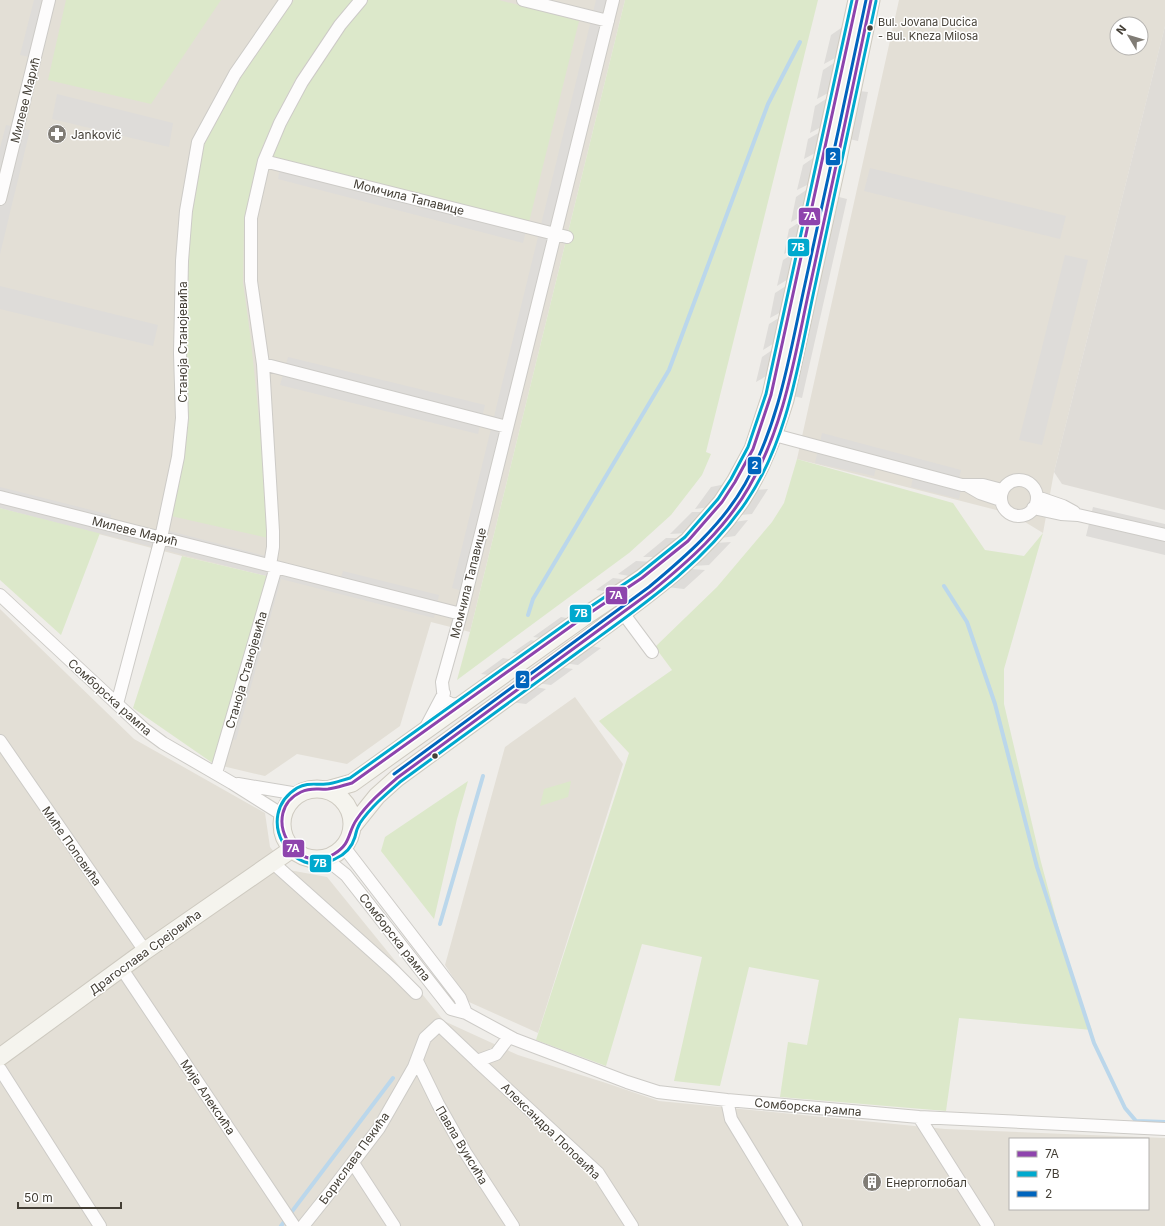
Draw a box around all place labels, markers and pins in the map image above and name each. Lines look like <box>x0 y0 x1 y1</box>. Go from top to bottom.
place label: Bul. Jovana Ducica - Bul. Kneza Milosa <box>878 15 978 43</box>
marker: Bul. Jovana Ducica - Bul. Kneza Milosa <box>865 23 875 33</box>
pharmacy icon: Janković <box>46 123 68 145</box>
place label: Janković <box>71 127 122 142</box>
unlabelled marker <box>430 751 440 761</box>
building icon: Енергоглобал <box>861 1171 883 1193</box>
place label: Енергоглобал <box>886 1175 967 1190</box>

